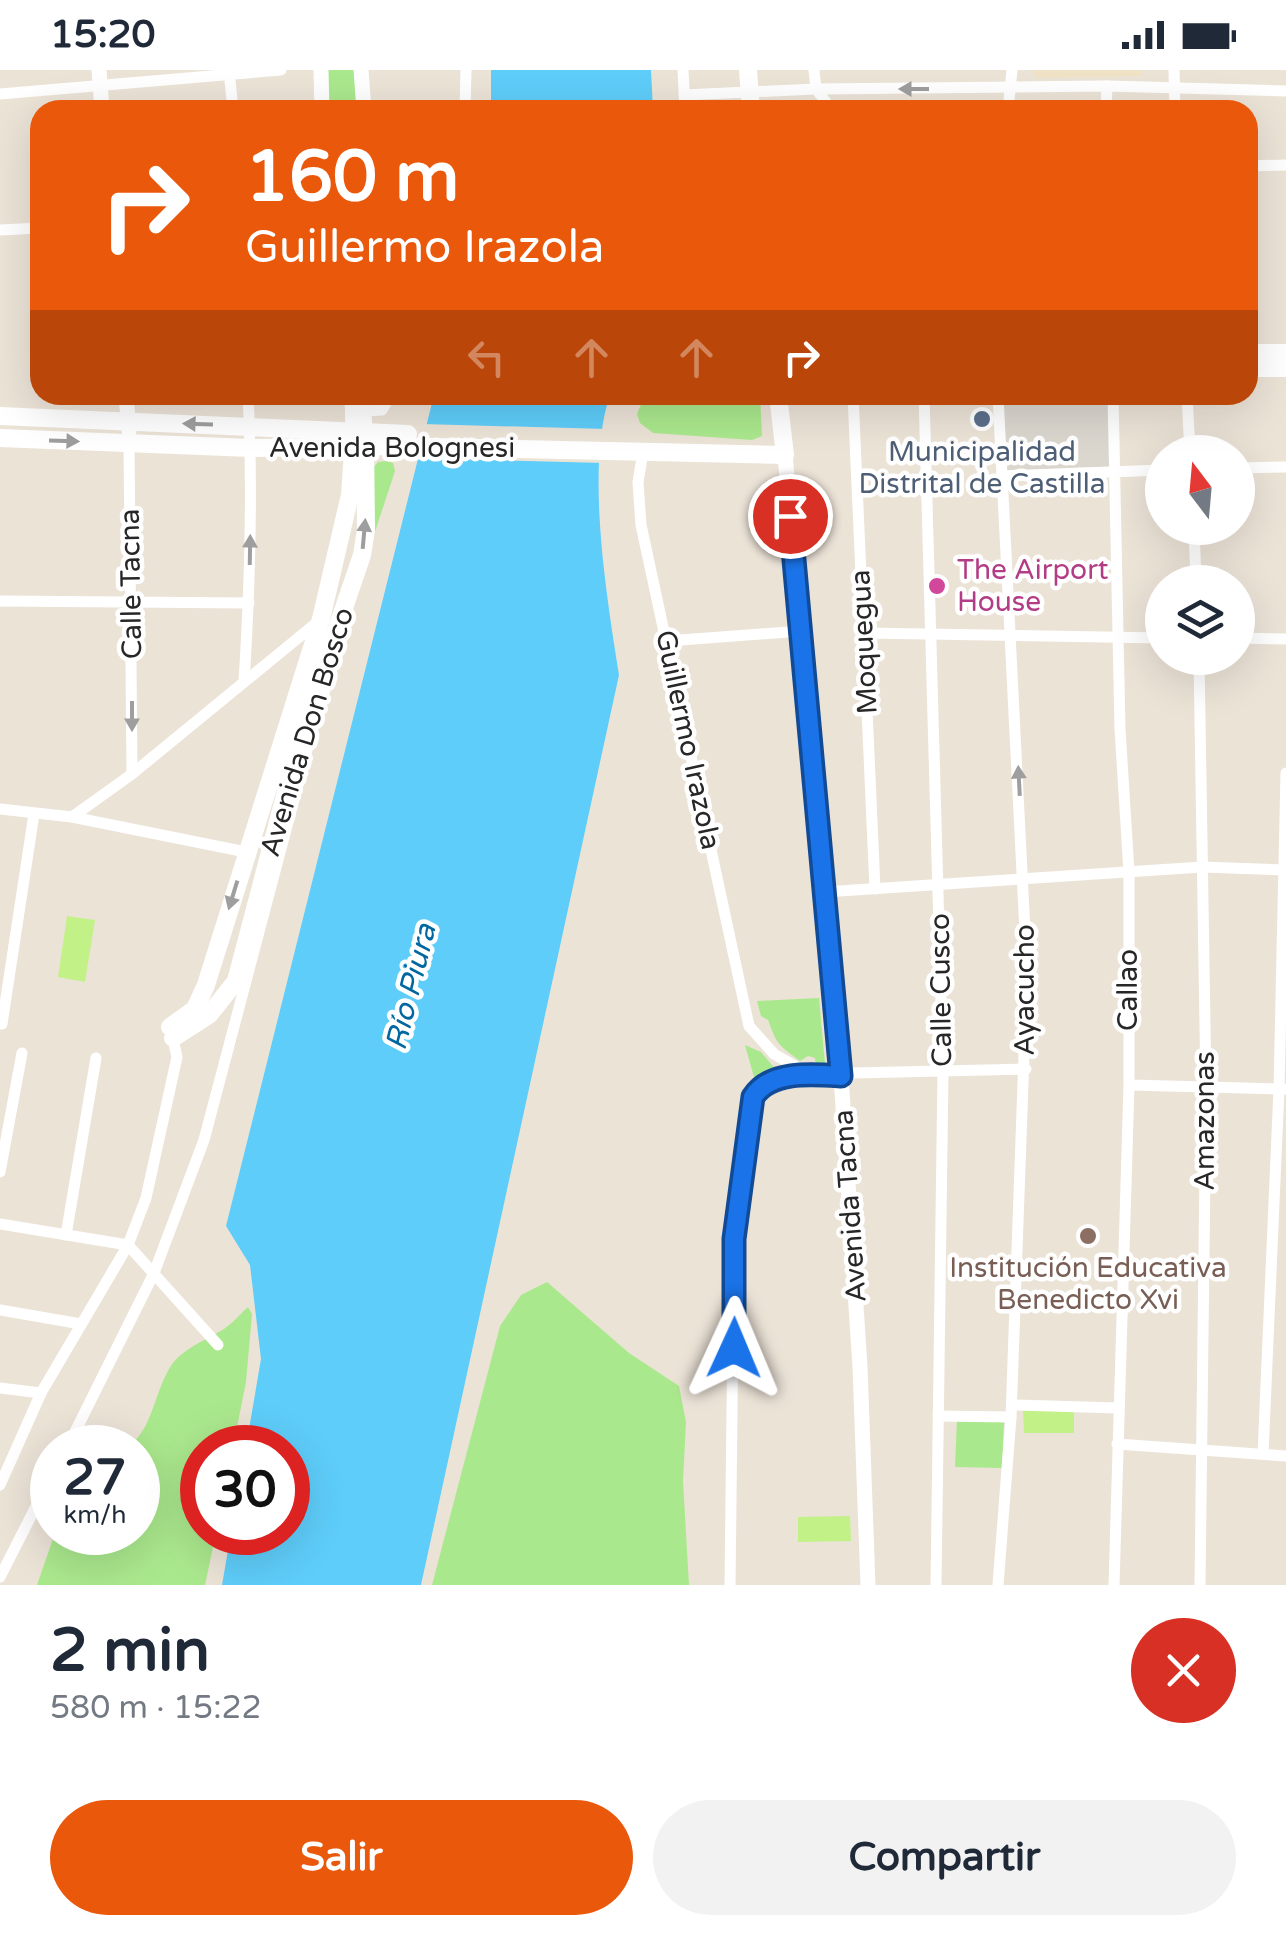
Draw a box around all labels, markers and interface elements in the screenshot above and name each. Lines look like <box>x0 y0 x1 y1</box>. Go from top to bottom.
text: 15:20 <box>50 12 155 58</box>
one-way arrow <box>897 81 929 97</box>
text: 160 m <box>245 136 459 220</box>
icon: right <box>80 140 210 270</box>
text: Guillermo Irazola <box>245 221 604 275</box>
icon: left <box>459 330 514 385</box>
icon: ahead <box>564 330 619 385</box>
icon: ahead <box>669 330 724 385</box>
icon: right <box>774 330 829 385</box>
marker: Municipalidad Distrital de Castilla <box>971 408 993 430</box>
one-way arrow <box>182 416 214 432</box>
street label: Avenida Bolognesi <box>269 431 515 465</box>
one-way arrow <box>49 433 81 449</box>
place label: Municipalidad Distrital de Castilla <box>859 435 1105 501</box>
north arrow <box>1145 435 1255 545</box>
map controls <box>1145 435 1255 675</box>
pin <box>748 474 833 559</box>
icon: arrive <box>763 489 818 544</box>
street label: Calle Tacna <box>113 508 149 660</box>
one-way arrow <box>356 518 372 549</box>
one-way arrow <box>242 533 258 565</box>
place label: The Airport House <box>957 553 1109 619</box>
button: layers <box>1145 565 1255 675</box>
street label: Moquegua <box>843 569 885 715</box>
marker: The Airport House <box>926 575 948 597</box>
street label: Avenida Don Bosco <box>253 603 361 861</box>
street label: Guillermo Irazola <box>648 627 728 853</box>
one-way arrow <box>124 700 140 732</box>
one-way arrow <box>1011 765 1027 797</box>
one-way arrow <box>225 880 240 911</box>
street label: Calle Cusco <box>923 913 959 1067</box>
water label: Río Piura <box>377 919 445 1054</box>
street label: Ayacucho <box>1008 924 1042 1056</box>
street label: Callao <box>1111 949 1145 1031</box>
street label: Amazonas <box>1188 1051 1222 1191</box>
street label: Avenida Tacna <box>826 1108 874 1304</box>
marker: Institución Educativa Benedicto Xvi <box>1077 1225 1099 1247</box>
place label: Institución Educativa Benedicto Xvi <box>949 1251 1227 1317</box>
position arrow <box>682 1296 786 1400</box>
speed limit sign: 30 <box>180 1425 310 1555</box>
text: 27 <box>64 1448 126 1508</box>
text: km/h <box>64 1500 126 1530</box>
text: 2 min <box>50 1615 210 1687</box>
button: close <box>1131 1618 1236 1723</box>
text: 580 m · 15:22 <box>50 1689 262 1727</box>
button: Salir <box>50 1800 633 1915</box>
button: Compartir <box>653 1800 1236 1915</box>

